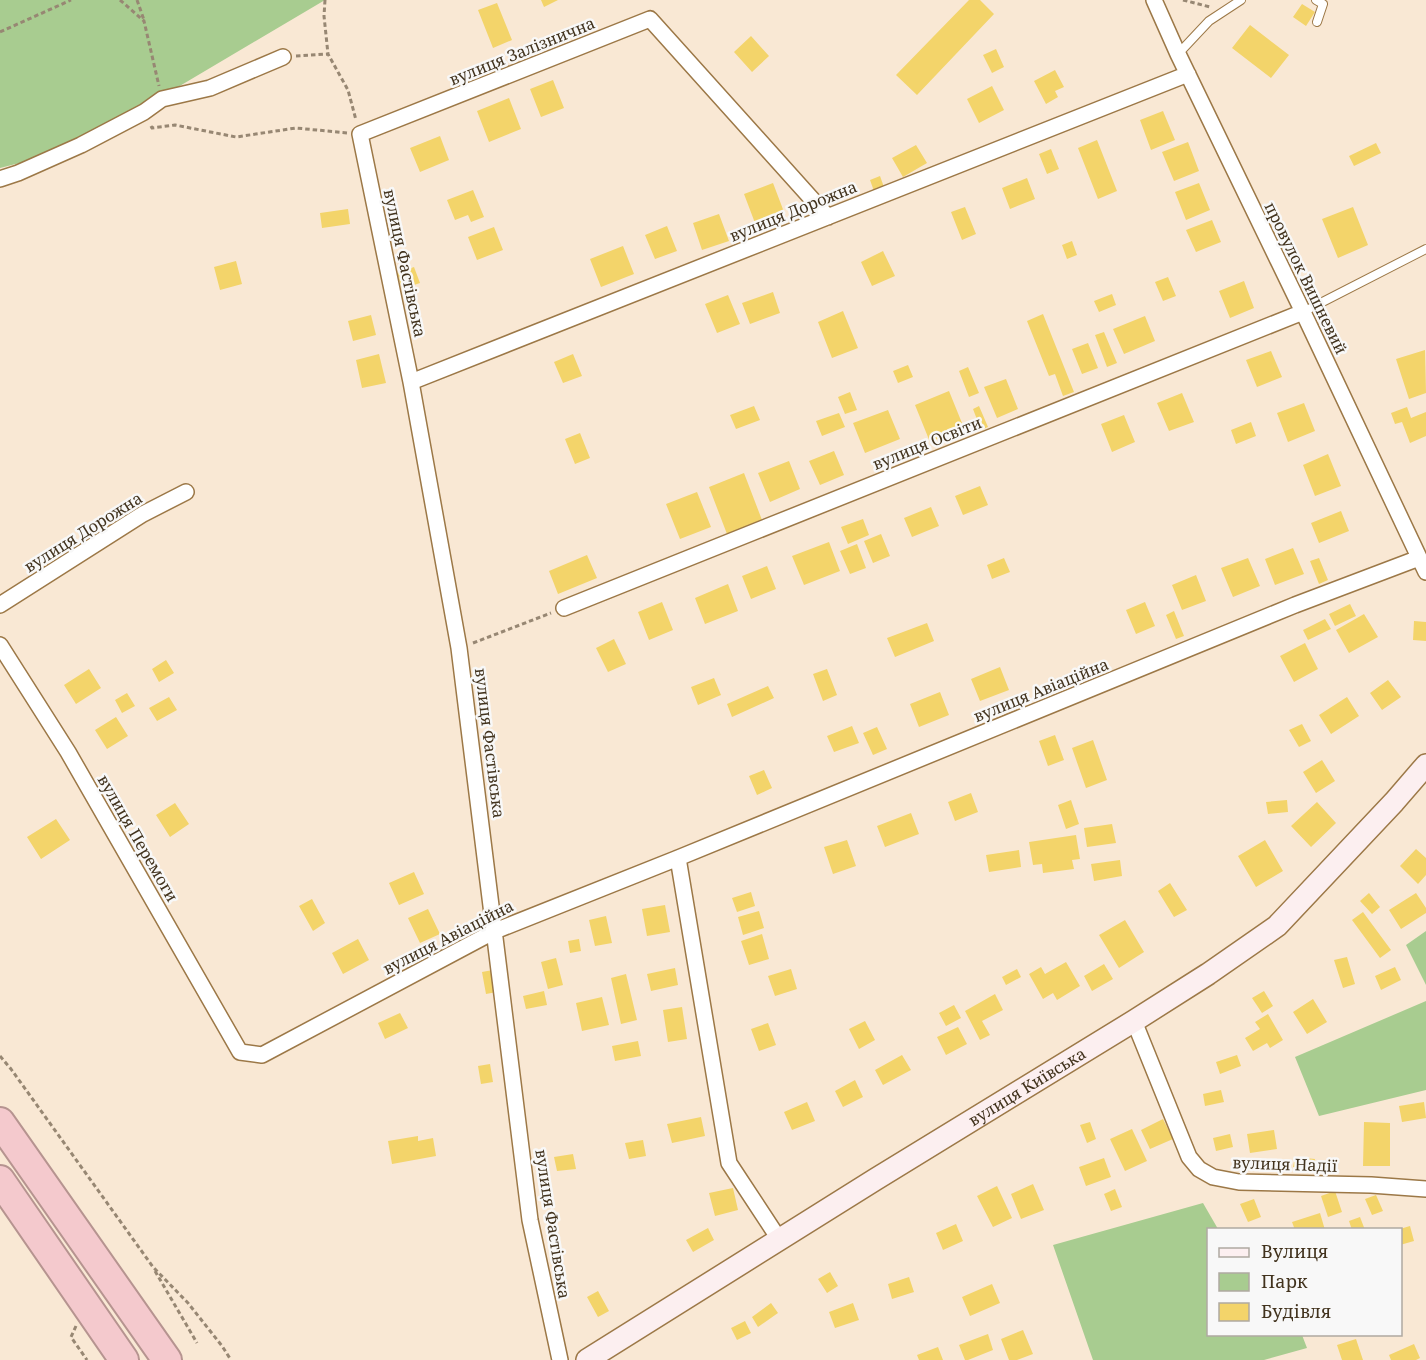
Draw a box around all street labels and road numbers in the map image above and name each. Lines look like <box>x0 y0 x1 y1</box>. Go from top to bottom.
street label: вулиця Залізнична <box>446 12 598 90</box>
street label: вулиця Дорожна <box>726 175 860 247</box>
street label: вулиця Фастівська <box>379 187 431 339</box>
street label: провулок Вишневий <box>1260 198 1353 358</box>
street label: вулиця Освіти <box>869 411 985 475</box>
street label: вулиця Дорожна <box>20 487 146 577</box>
street label: вулиця Авіаційна <box>970 653 1112 727</box>
street label: вулиця Фастівська <box>470 667 510 819</box>
street label: вулиця Перемоги <box>93 771 183 906</box>
street label: вулиця Авіаційна <box>379 895 517 979</box>
street label: вулиця Київська <box>964 1042 1090 1131</box>
street label: вулиця Фастівська <box>530 1148 576 1300</box>
street label: вулиця Надії <box>1232 1151 1338 1177</box>

